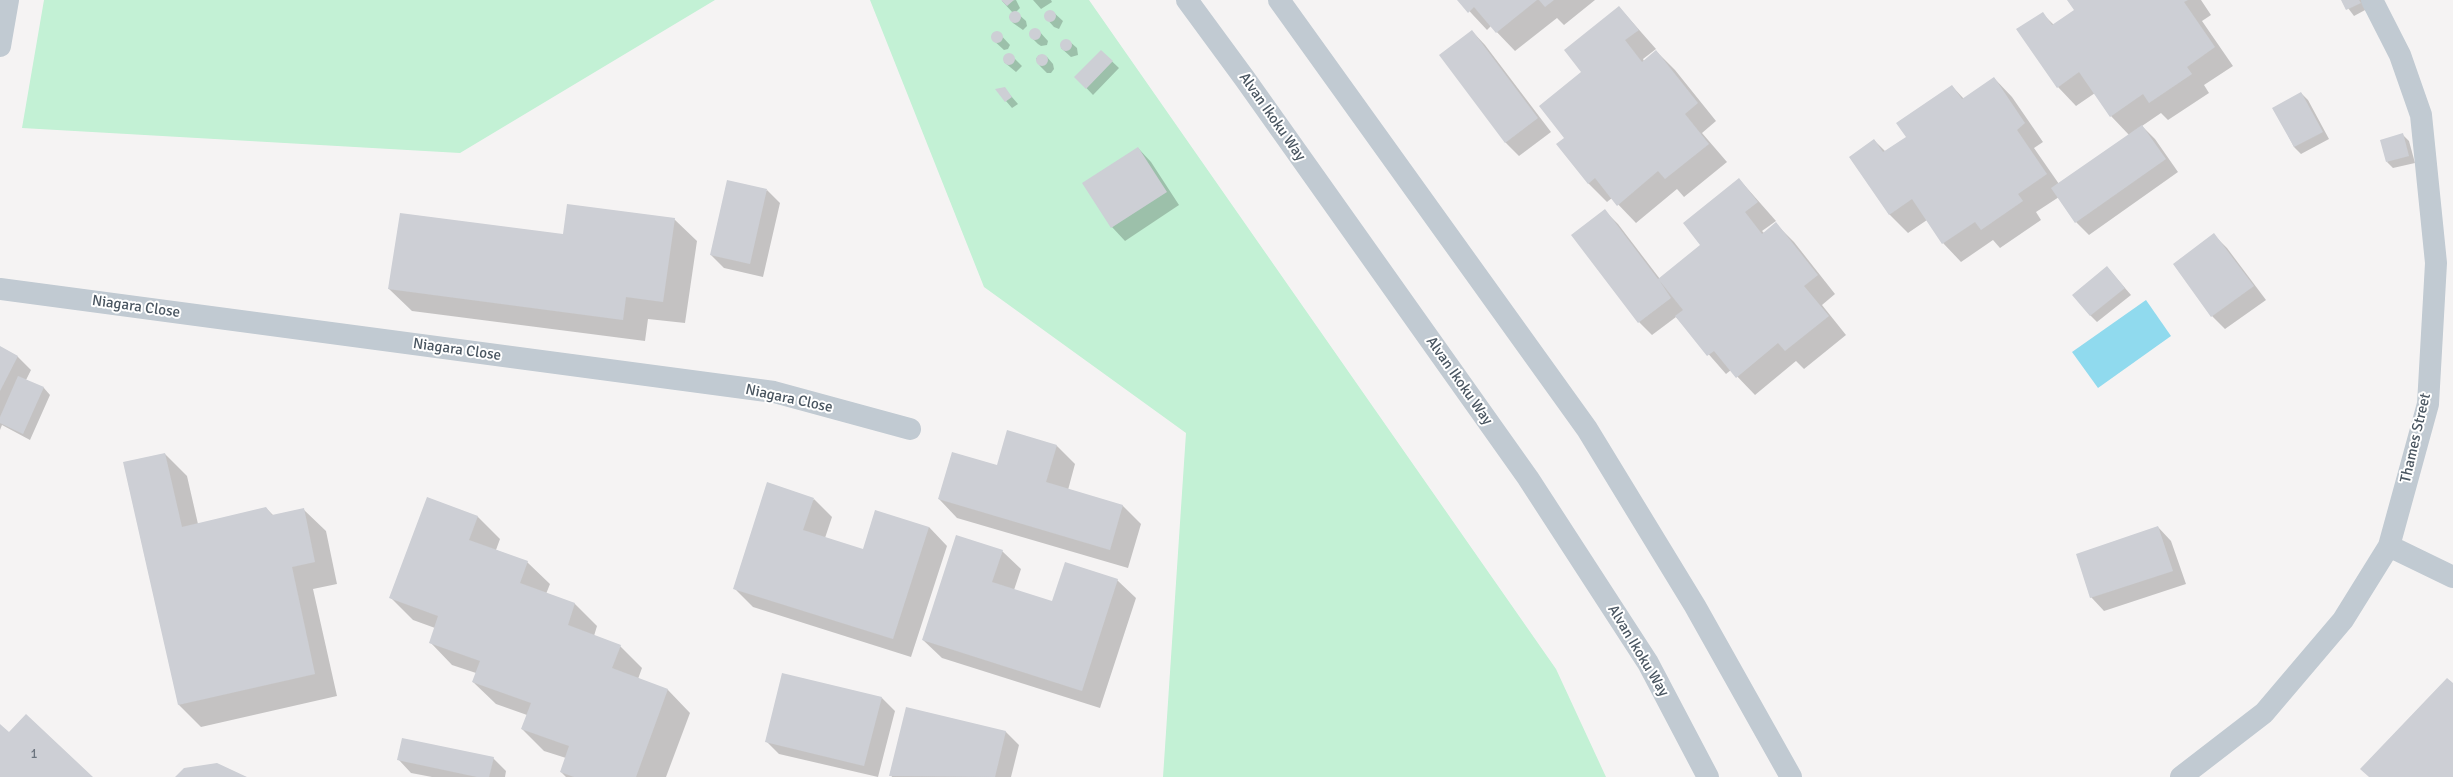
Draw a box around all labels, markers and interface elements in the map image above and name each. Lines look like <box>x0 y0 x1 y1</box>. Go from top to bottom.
street label: Alvan Ikoku Way <box>1235 69 1309 165</box>
street label: Niagara Close <box>91 292 181 322</box>
street label: Alvan Ikoku Way <box>1422 333 1496 429</box>
street label: Niagara Close <box>412 335 502 365</box>
street label: Niagara Close <box>744 381 834 417</box>
street label: Thames Street <box>2397 391 2435 485</box>
street label: Alvan Ikoku Way <box>1604 602 1672 700</box>
house number: 1 <box>30 747 38 763</box>

